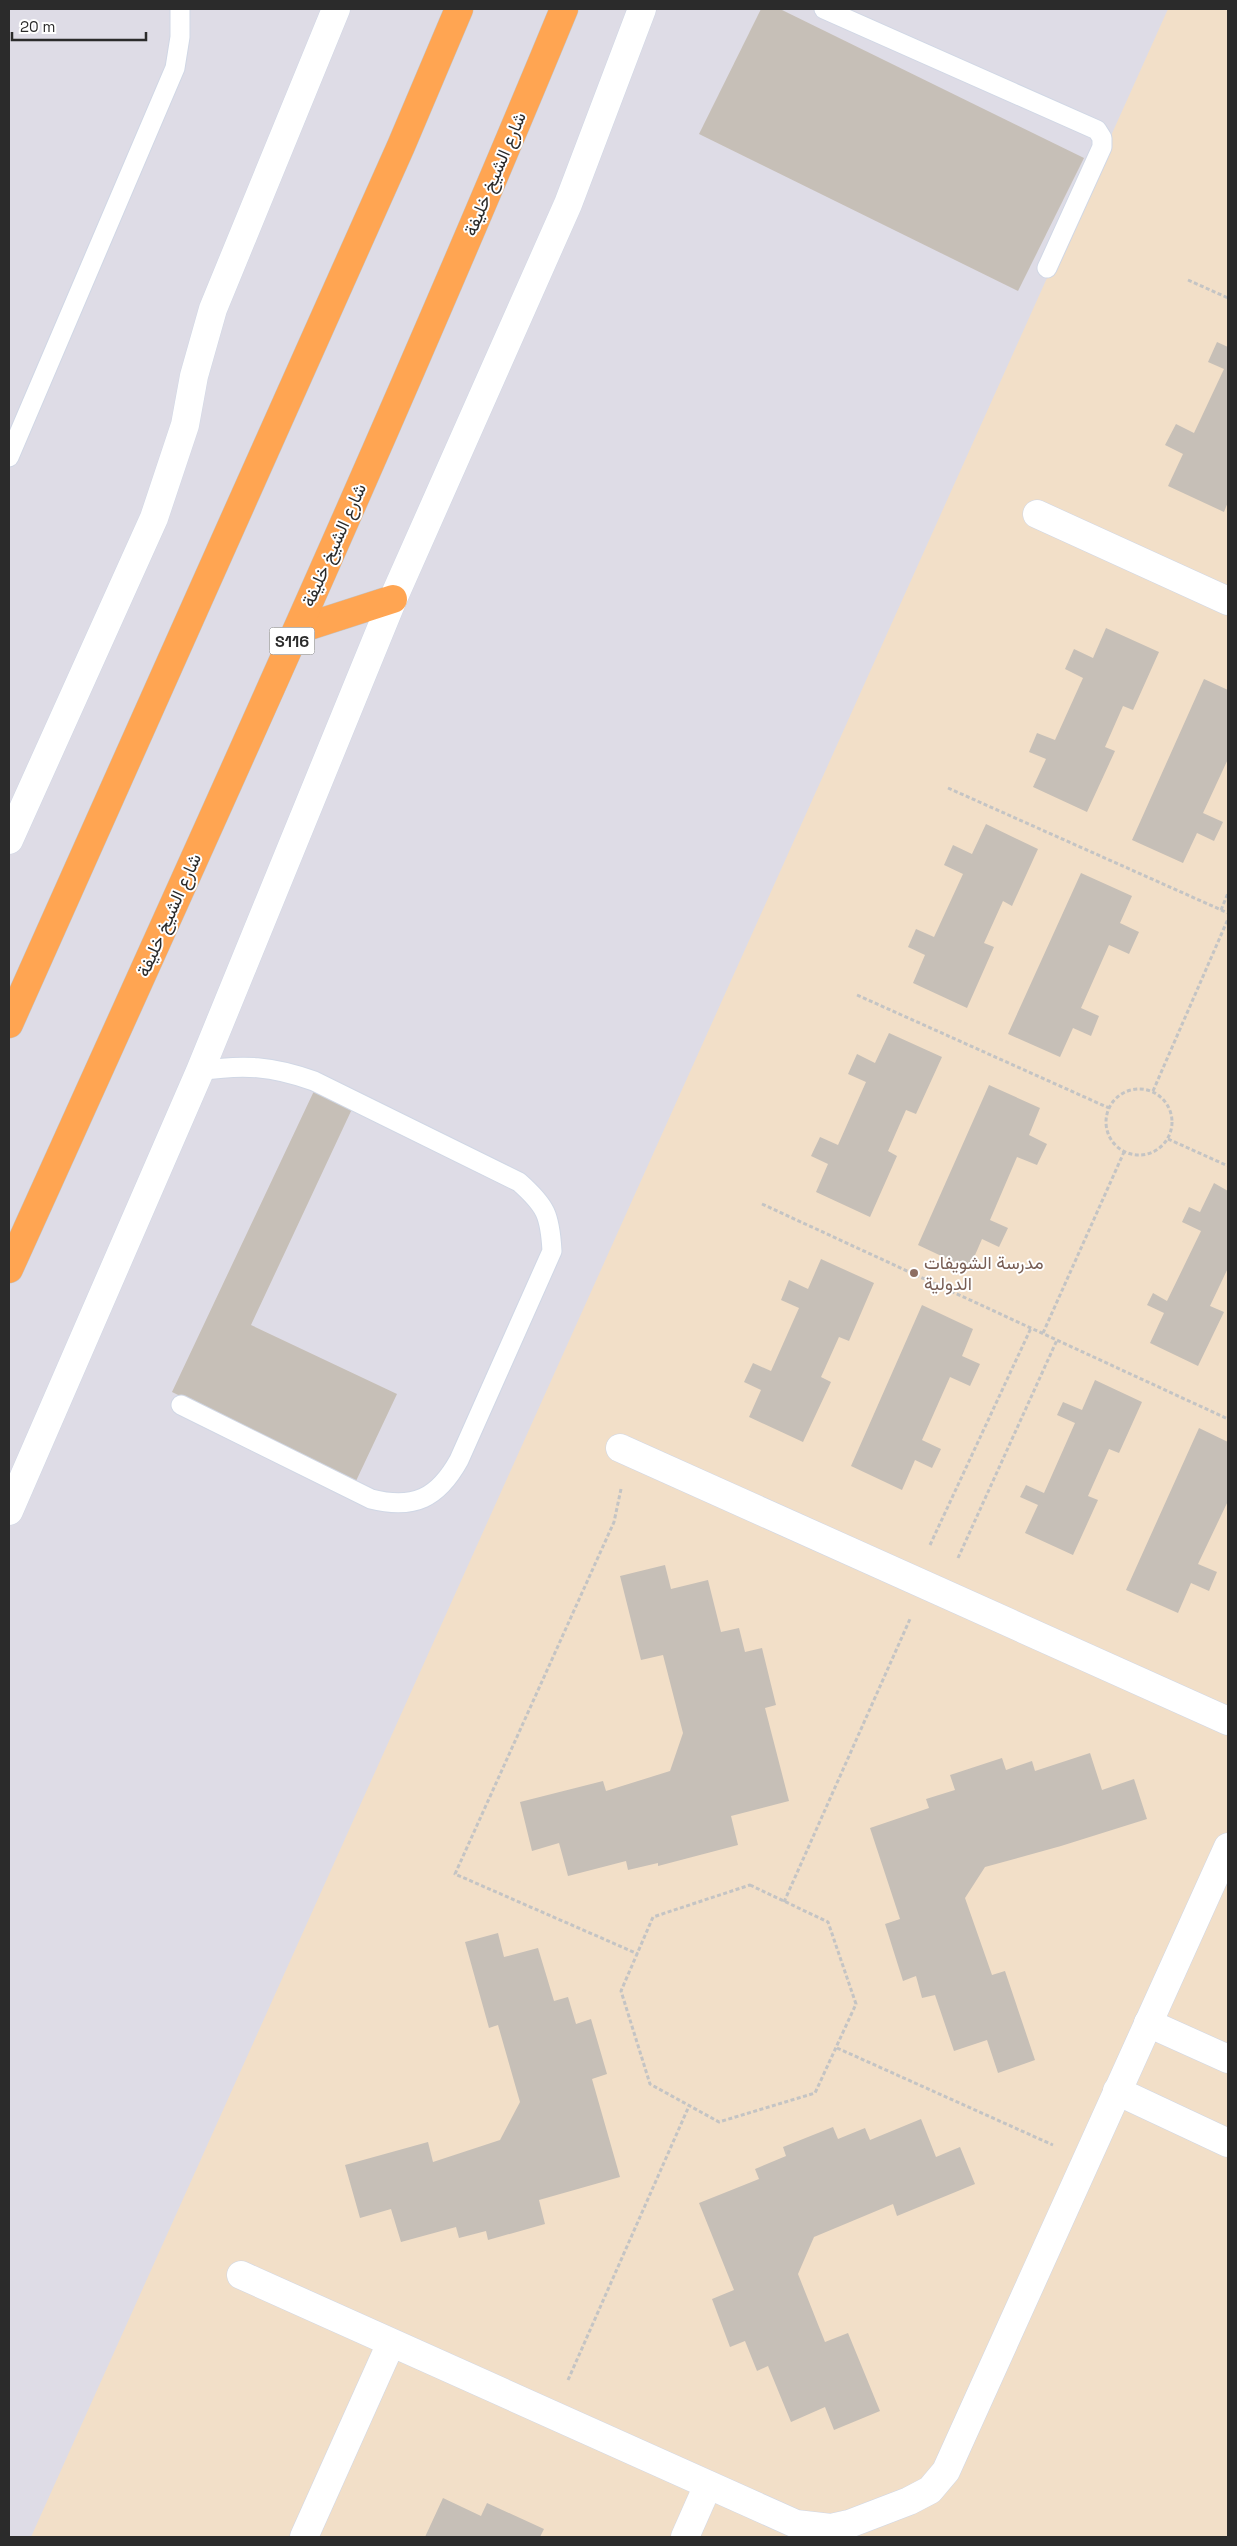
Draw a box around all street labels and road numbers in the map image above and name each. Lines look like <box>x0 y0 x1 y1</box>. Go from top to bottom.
street label: شارع الشيخ خليفة <box>458 108 532 240</box>
street label: شارع الشيخ خليفة <box>296 480 372 610</box>
road number: S116 <box>270 627 314 654</box>
street label: شارع الشيخ خليفة <box>131 850 207 980</box>

